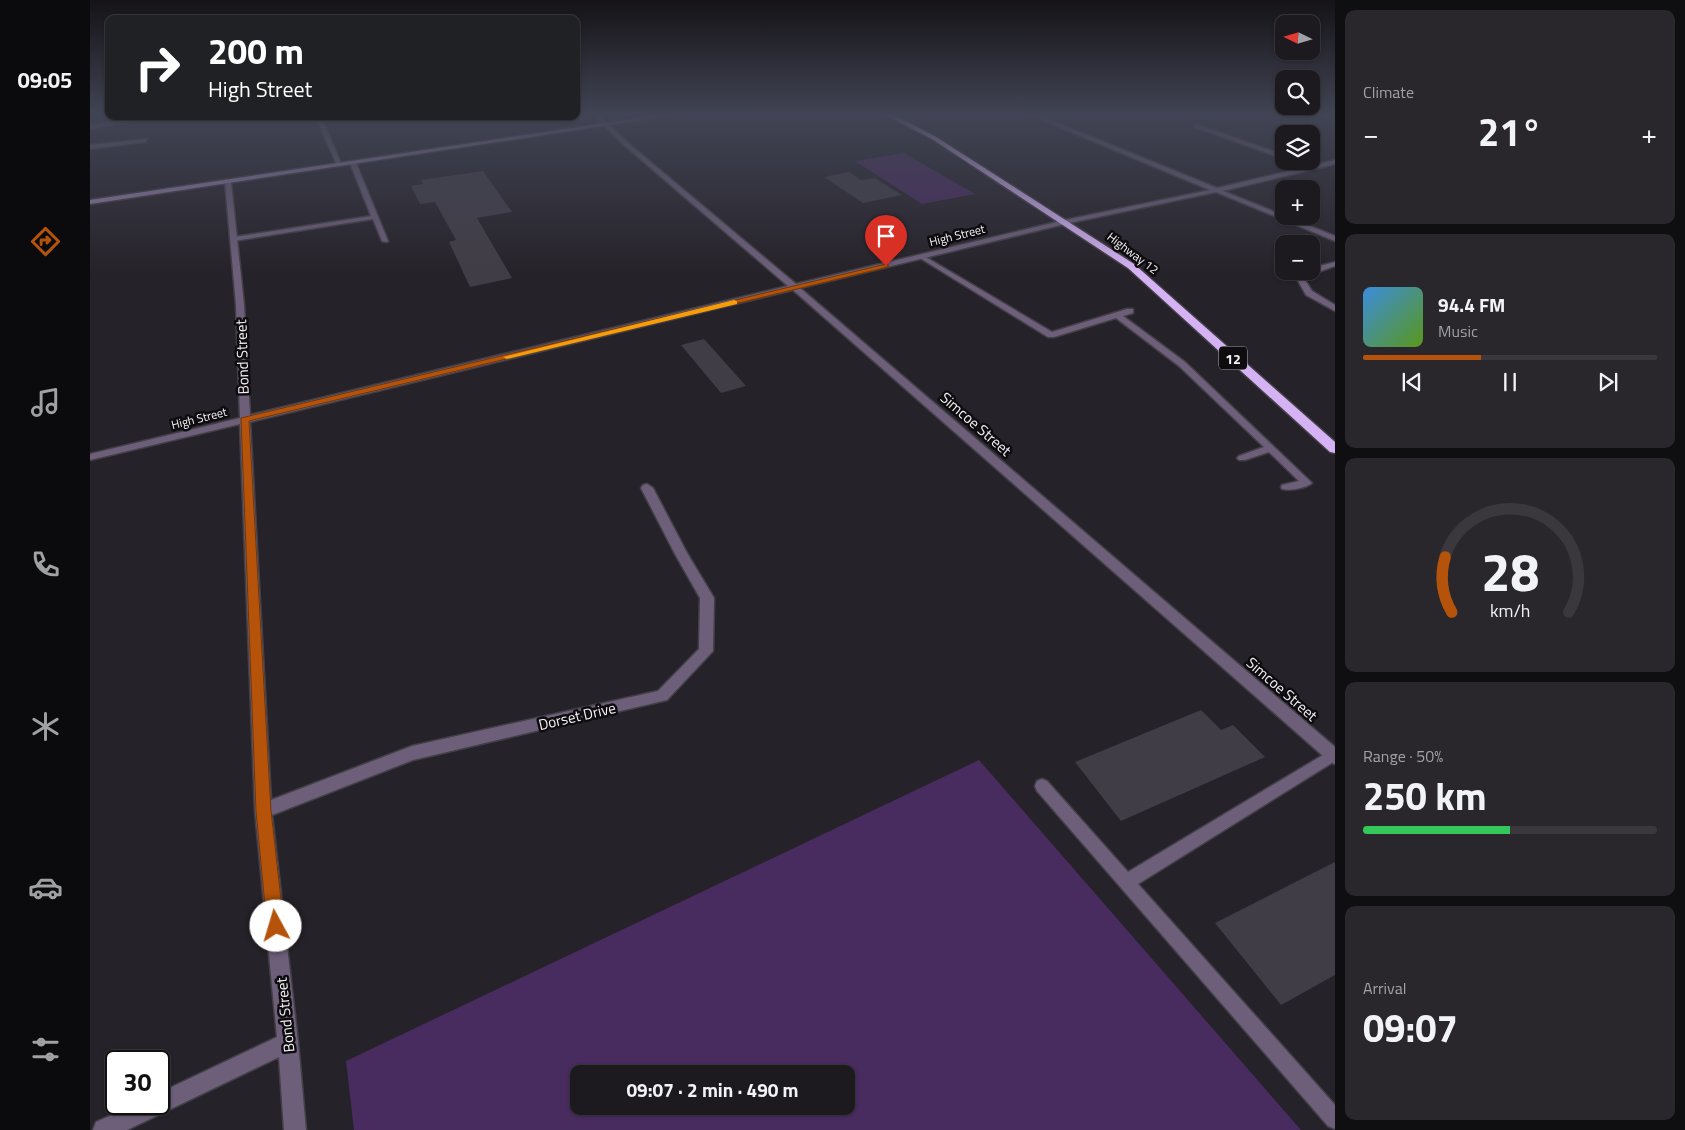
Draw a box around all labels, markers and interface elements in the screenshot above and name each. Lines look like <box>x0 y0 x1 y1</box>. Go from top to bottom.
north arrow <box>1275 15 1320 60</box>
map controls <box>1275 15 1320 280</box>
text: 200 m <box>208 24 304 78</box>
icon: right <box>125 35 190 100</box>
text: 09:05 <box>18 63 72 97</box>
button: search <box>1275 70 1320 115</box>
text: High Street <box>208 72 312 106</box>
text: Climate <box>1363 80 1414 104</box>
text: 21° <box>1478 103 1542 161</box>
text: − <box>1363 112 1379 155</box>
text: + <box>1641 112 1657 155</box>
button: layers <box>1275 125 1320 170</box>
button: + <box>1275 180 1320 225</box>
pin <box>865 215 907 266</box>
street label: High Street <box>927 219 988 251</box>
icon: arrive <box>872 222 900 250</box>
icon: directions <box>28 224 63 259</box>
street label: Highway 12 <box>1103 227 1163 279</box>
button: − <box>1275 235 1320 280</box>
text: 94.4 FM <box>1438 290 1505 319</box>
street label: Bond Street <box>229 318 255 395</box>
text: Music <box>1438 319 1478 343</box>
road number: 12 <box>1219 346 1247 369</box>
icon: previous <box>1398 368 1426 396</box>
icon: pause <box>1496 368 1524 396</box>
icon: next <box>1594 368 1622 396</box>
icon: music <box>28 385 63 420</box>
street label: Simcoe Street <box>935 386 1017 462</box>
street label: High Street <box>169 402 230 434</box>
text: 28 <box>1481 532 1539 611</box>
icon: phone <box>28 547 63 582</box>
text: km/h <box>1490 597 1530 624</box>
street label: Simcoe Street <box>1241 651 1323 727</box>
street label: Dorset Drive <box>536 696 618 736</box>
icon: climate <box>28 709 63 744</box>
text: Range · 50% <box>1363 744 1443 768</box>
text: 250 km <box>1363 767 1487 825</box>
icon: car <box>28 870 63 905</box>
position arrow <box>249 899 301 951</box>
street label: Bond Street <box>270 976 300 1054</box>
text: Arrival <box>1363 976 1406 1000</box>
text: 09:07 <box>1363 999 1458 1057</box>
icon: filters <box>28 1032 63 1067</box>
speed limit sign: 30 <box>105 1050 170 1115</box>
text: 09:07 · 2 min · 490 m <box>626 1075 799 1104</box>

